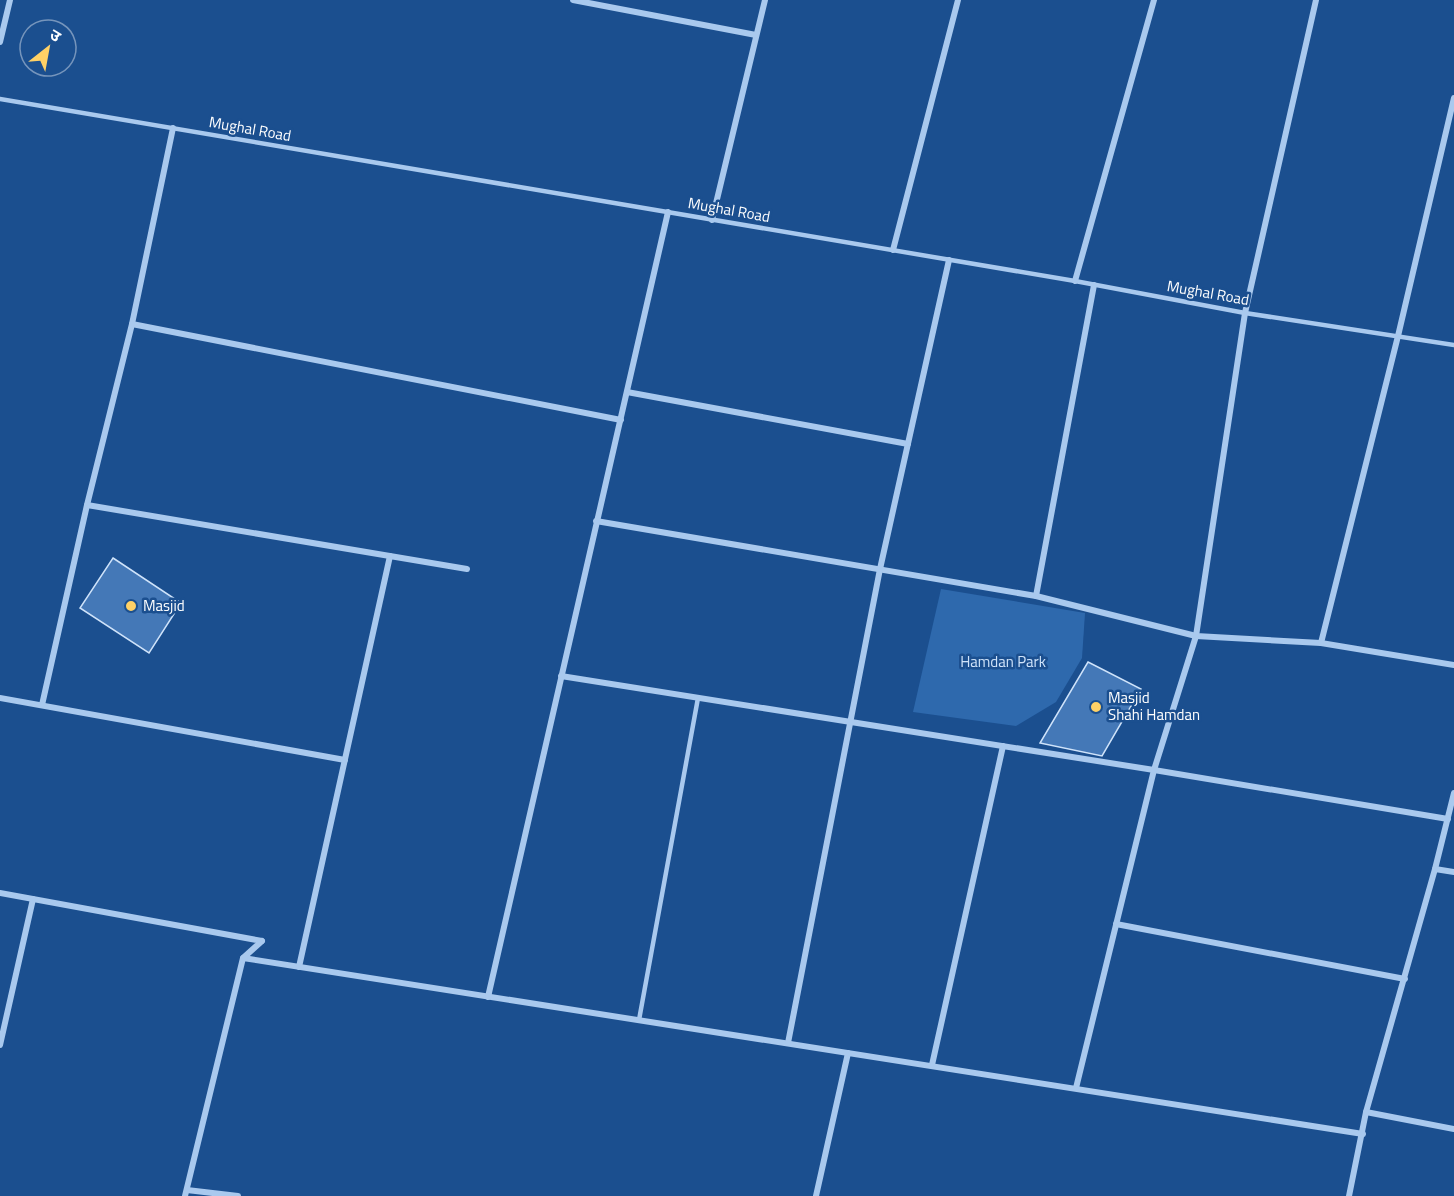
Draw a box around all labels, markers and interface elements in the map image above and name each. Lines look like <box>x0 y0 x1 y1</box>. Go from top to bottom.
north arrow <box>18 18 78 78</box>
text: उ <box>46 22 66 48</box>
street label: Mughal Road <box>207 110 293 147</box>
street label: Mughal Road <box>686 191 772 228</box>
street label: Mughal Road <box>1165 274 1251 311</box>
place label: Masjid <box>143 594 185 617</box>
marker: Masjid <box>124 599 138 613</box>
park label: Hamdan Park <box>960 650 1046 673</box>
place label: Masjid Shahi Hamdan <box>1108 686 1200 726</box>
marker: Masjid Shahi Hamdan <box>1089 700 1103 714</box>

